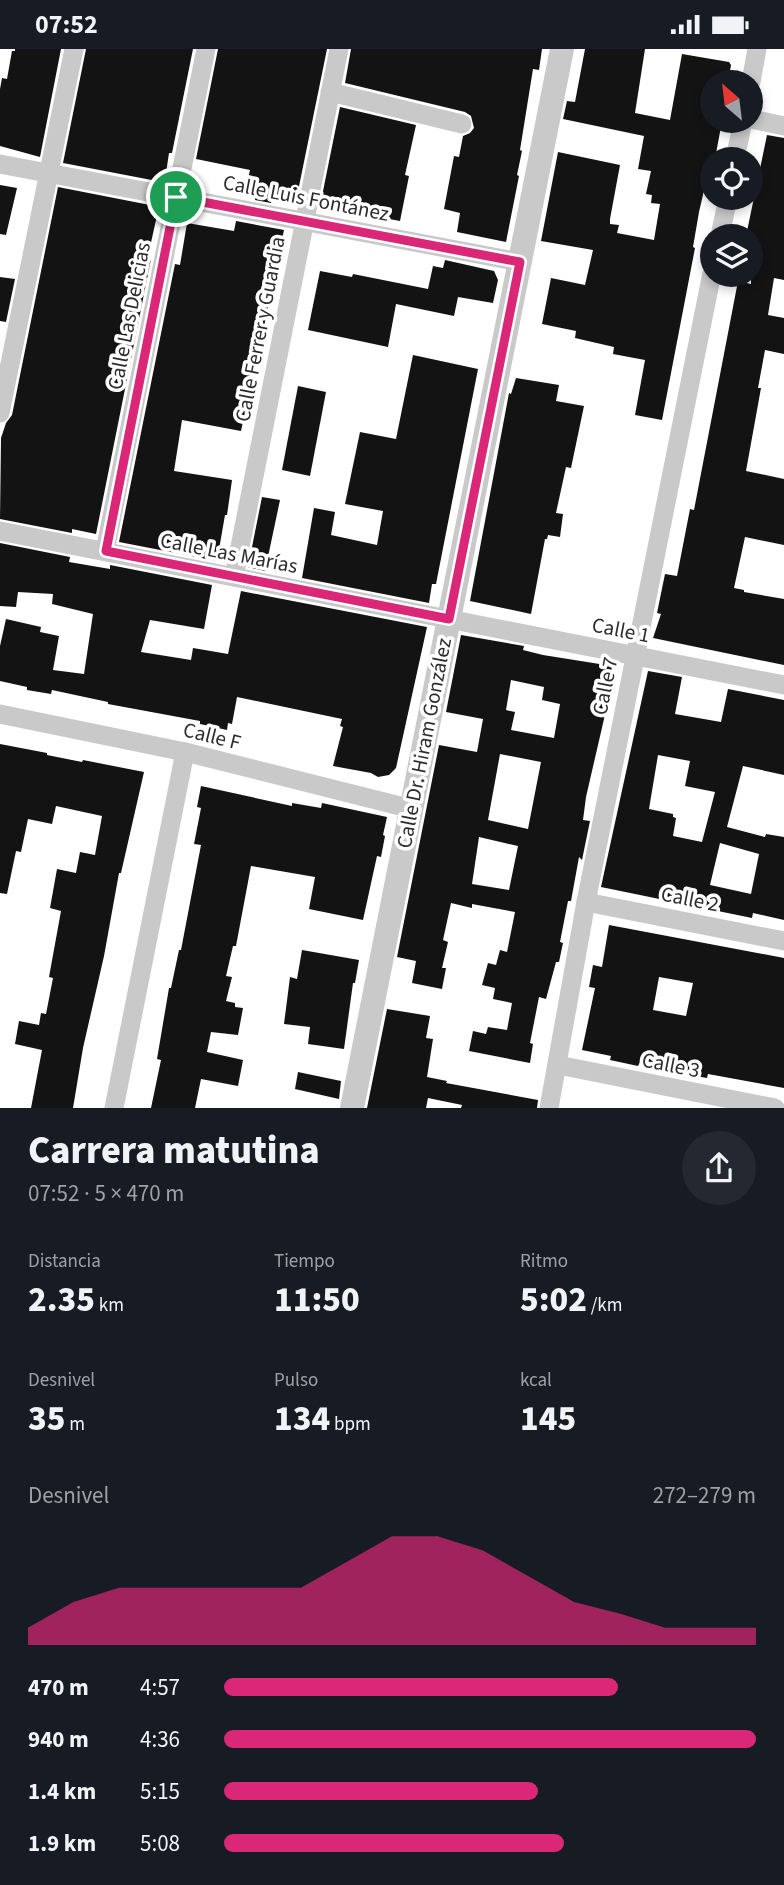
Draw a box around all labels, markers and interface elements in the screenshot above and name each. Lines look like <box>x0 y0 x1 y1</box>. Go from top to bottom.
text: 07:52 <box>35 6 98 43</box>
north arrow <box>700 70 763 133</box>
map controls <box>700 70 763 287</box>
button: locate <box>700 147 763 210</box>
pin <box>146 167 206 227</box>
street label: Calle Luis Fontánez <box>220 167 392 229</box>
icon: arrive <box>157 178 195 216</box>
button: layers <box>700 224 763 287</box>
street label: Calle Ferrer y Guardia <box>227 234 293 424</box>
street label: Calle Las Delicias <box>100 239 158 392</box>
street label: Calle Las Marías <box>158 525 300 581</box>
street label: Calle 1 <box>590 610 652 650</box>
street label: Calle Dr. Hiram González <box>389 635 459 851</box>
street label: Calle 7 <box>585 655 625 717</box>
street label: Calle F <box>180 714 244 758</box>
street label: Calle 2 <box>659 879 721 919</box>
street label: Calle 3 <box>640 1045 702 1085</box>
text: Carrera matutina <box>28 1124 320 1178</box>
button: share <box>682 1131 756 1205</box>
text: 07:52 · 5 × 470 m <box>28 1177 184 1210</box>
text: Distancia <box>28 1248 101 1275</box>
text: Tiempo <box>274 1248 335 1275</box>
text: Ritmo <box>520 1248 568 1275</box>
text: 2.35 <box>28 1275 95 1325</box>
text: 11:50 <box>274 1275 360 1325</box>
text: 5:02 <box>520 1275 587 1325</box>
text: km <box>95 1292 124 1319</box>
text: /km <box>587 1292 623 1319</box>
text: Desnivel <box>28 1367 95 1394</box>
text: Pulso <box>274 1367 318 1394</box>
text: kcal <box>520 1367 552 1394</box>
text: 35 <box>28 1394 65 1444</box>
text: 134 <box>274 1394 330 1444</box>
text: 145 <box>520 1394 576 1444</box>
text: m <box>65 1411 85 1438</box>
text: bpm <box>330 1411 371 1438</box>
text: Desnivel <box>28 1479 109 1512</box>
text: 272–279 m <box>653 1479 756 1512</box>
text: 470 m <box>28 1671 89 1704</box>
text: 4:57 <box>140 1671 180 1704</box>
text: 940 m <box>28 1723 89 1756</box>
text: 4:36 <box>140 1723 180 1756</box>
text: 1.4 km <box>28 1775 96 1808</box>
text: 5:15 <box>140 1775 180 1808</box>
text: 1.9 km <box>28 1827 96 1860</box>
text: 5:08 <box>140 1827 180 1860</box>

